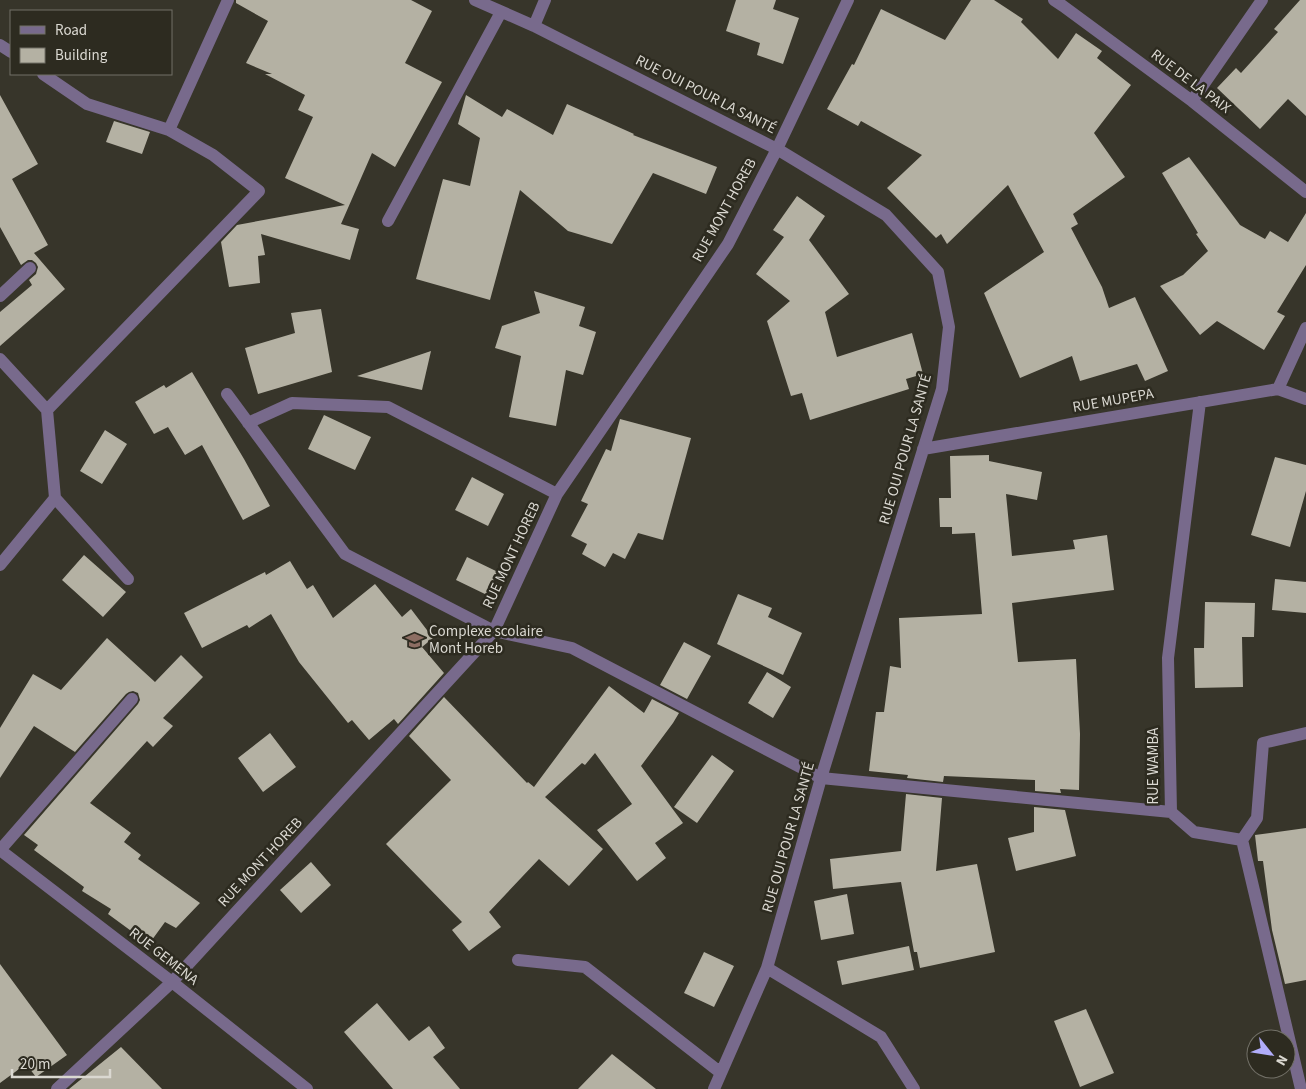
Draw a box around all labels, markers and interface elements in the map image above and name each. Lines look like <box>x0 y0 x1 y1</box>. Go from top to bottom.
legend <box>10 10 172 75</box>
text: Road <box>55 20 87 41</box>
street label: RUE DE LA PAIX <box>1146 44 1235 119</box>
text: Building <box>55 45 108 66</box>
street label: RUE OUI POUR LA SANTÉ <box>632 50 780 139</box>
street label: RUE MONT HOREB <box>687 154 762 266</box>
street label: RUE OUI POUR LA SANTÉ <box>874 371 937 527</box>
street label: RUE MUPEPA <box>1071 383 1156 418</box>
street label: RUE MONT HOREB <box>477 498 545 612</box>
place label: Complexe scolaire Mont Horeb <box>429 621 543 659</box>
school or university icon: Complexe scolaire Mont Horeb <box>405 630 425 650</box>
street label: RUE WAMBA <box>1143 727 1164 804</box>
street label: RUE OUI POUR LA SANTÉ <box>757 759 820 915</box>
street label: RUE MONT HOREB <box>213 813 308 912</box>
street label: RUE GEMENA <box>125 923 204 991</box>
north arrow <box>1246 1029 1296 1079</box>
scale bar <box>12 1046 110 1078</box>
text: N <box>1270 1051 1292 1069</box>
text: 20 m <box>20 1054 50 1075</box>

